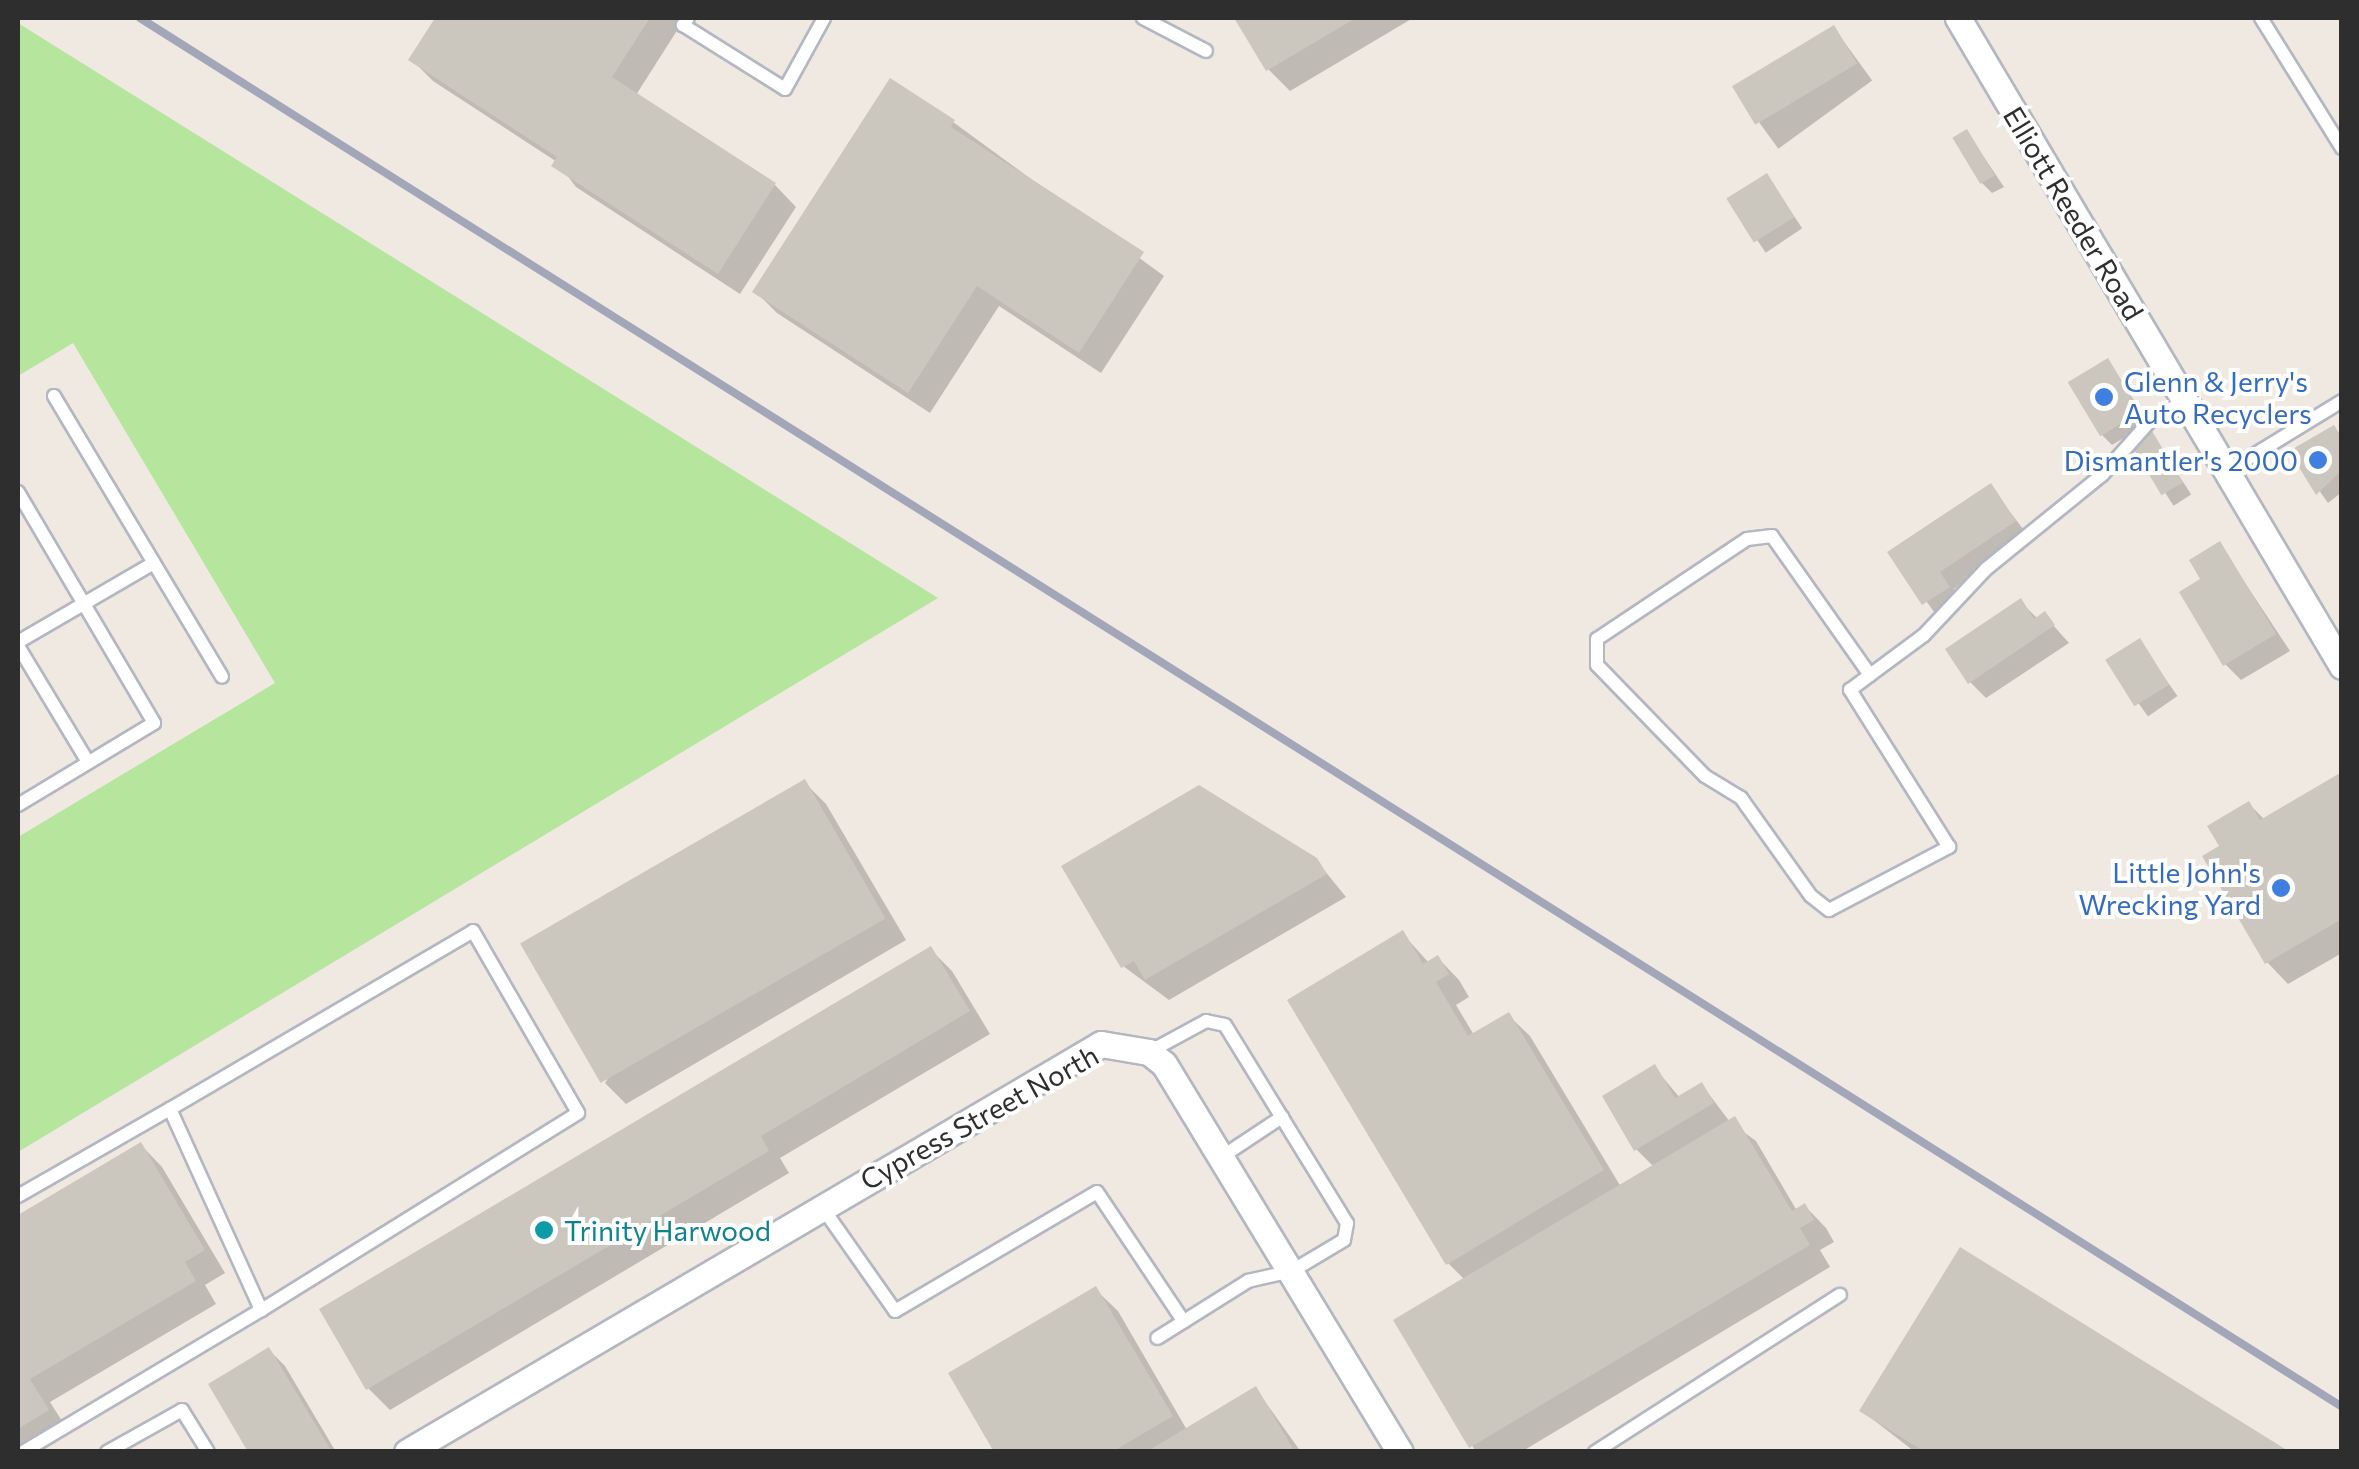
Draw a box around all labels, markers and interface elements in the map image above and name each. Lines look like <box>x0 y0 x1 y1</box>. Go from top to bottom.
street label: Elliott Reeder Road <box>1997 100 2151 326</box>
place label: Glenn & Jerry's Auto Recyclers <box>2124 364 2312 430</box>
marker: Glenn & Jerry's Auto Recyclers <box>2093 386 2115 408</box>
place label: Dismantler's 2000 <box>2064 443 2298 477</box>
marker: Dismantler's 2000 <box>2307 449 2329 471</box>
place label: Little John's Wrecking Yard <box>2079 855 2261 921</box>
marker: Little John's Wrecking Yard <box>2270 877 2292 899</box>
street label: Cypress Street North <box>854 1038 1104 1196</box>
place label: Trinity Harwood <box>564 1213 771 1247</box>
marker: Trinity Harwood <box>533 1219 555 1241</box>

